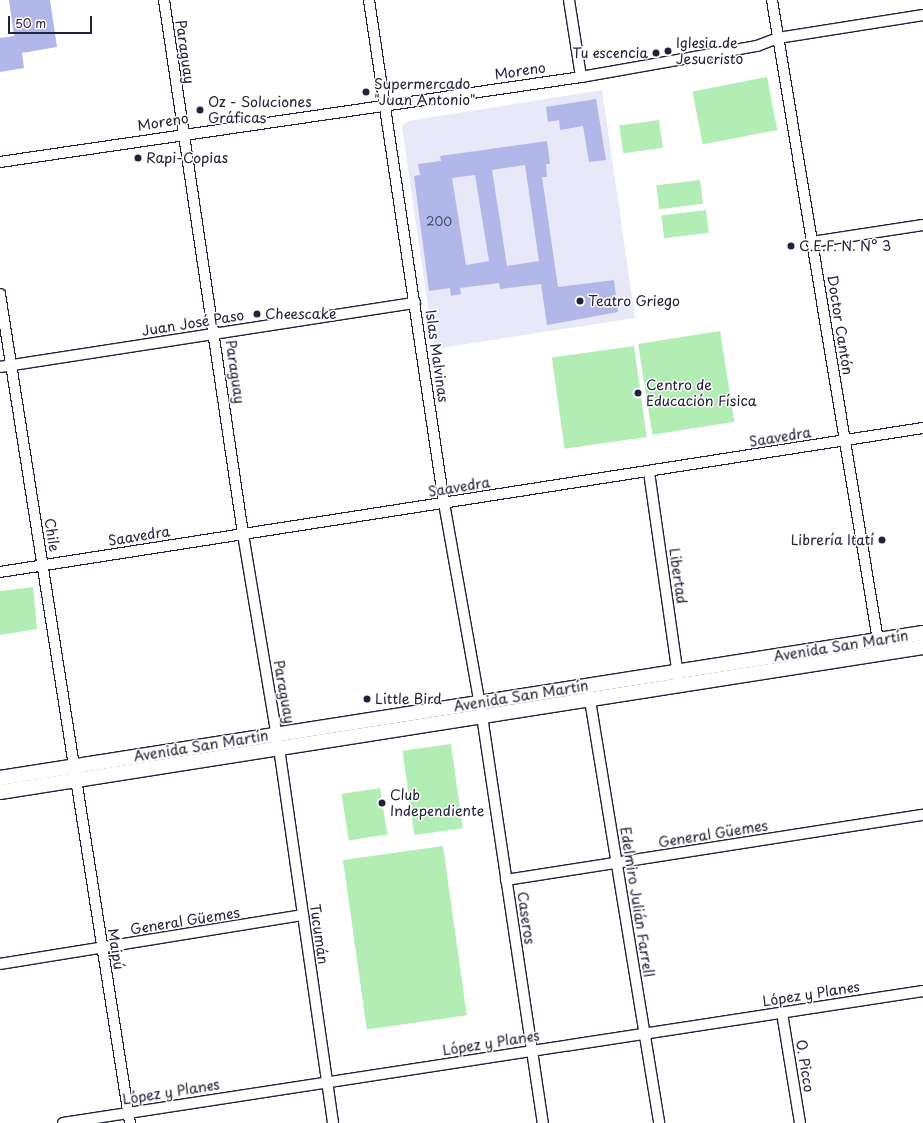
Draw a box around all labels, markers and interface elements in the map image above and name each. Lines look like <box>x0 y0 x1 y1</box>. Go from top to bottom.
scale bar <box>10 8 94 34</box>
text: 50 m <box>15 14 46 32</box>
street label: Paraguay <box>172 19 198 85</box>
place label: Iglesia de Jesucristo <box>676 35 743 68</box>
place label: Tu escencia <box>571 45 648 61</box>
marker: Iglesia de Jesucristo <box>663 46 673 56</box>
marker: Tu escencia <box>651 48 661 58</box>
street label: Moreno <box>493 59 547 83</box>
place label: Supermercado "Juan Antonio" <box>374 76 475 108</box>
marker: Supermercado "Juan Antonio" <box>361 87 371 97</box>
place label: Oz - Soluciones Gráficas <box>208 94 312 126</box>
marker: Oz - Soluciones Gráficas <box>195 105 205 115</box>
street label: Moreno <box>136 110 190 134</box>
place label: Rapi-Copias <box>146 150 228 166</box>
marker: Rapi-Copias <box>133 153 143 163</box>
house number: 200 <box>426 215 452 229</box>
place label: C.E.F. N. N° 3 <box>799 238 891 254</box>
marker: C.E.F. N. N° 3 <box>786 241 796 251</box>
street label: Doctor Cantón <box>824 274 856 376</box>
place label: Teatro Griego <box>588 293 680 309</box>
marker: Teatro Griego <box>575 296 585 306</box>
place label: Cheescake <box>265 306 336 322</box>
street label: Juan José Paso <box>141 307 245 339</box>
street label: Islas Malvinas <box>422 308 452 404</box>
marker: Cheescake <box>252 309 262 319</box>
street label: Paraguay <box>222 339 248 405</box>
place label: Centro de Educación Física <box>646 377 757 410</box>
marker: Centro de Educación Física <box>633 388 643 398</box>
street label: Saavedra <box>748 424 812 450</box>
street label: Saavedra <box>427 474 491 500</box>
street label: Chile <box>41 517 63 553</box>
street label: Saavedra <box>107 523 171 549</box>
place label: Librería Itatí <box>789 532 874 548</box>
marker: Librería Itatí <box>877 535 887 545</box>
street label: Libertad <box>666 547 690 605</box>
street label: Avenida San Martín <box>773 627 909 665</box>
street label: Paraguay <box>270 659 298 725</box>
street label: Avenida San Martín <box>453 677 589 715</box>
place label: Little Bird <box>375 691 442 707</box>
marker: Little Bird <box>362 694 372 704</box>
street label: Avenida San Martín <box>133 727 269 765</box>
place label: Club Independiente <box>390 787 484 820</box>
marker: Club Independiente <box>377 798 387 808</box>
street label: General Güemes <box>656 817 770 851</box>
street label: Edelmiro Julián Farrell <box>617 825 657 979</box>
street label: Caseros <box>514 890 538 946</box>
street label: Tucumán <box>306 903 332 965</box>
street label: General Güemes <box>128 904 242 938</box>
street label: Maipú <box>104 927 128 971</box>
street label: López y Planes <box>761 978 861 1010</box>
street label: López y Planes <box>441 1027 541 1059</box>
street label: O. Picco <box>792 1038 818 1094</box>
street label: López y Planes <box>121 1076 221 1108</box>

